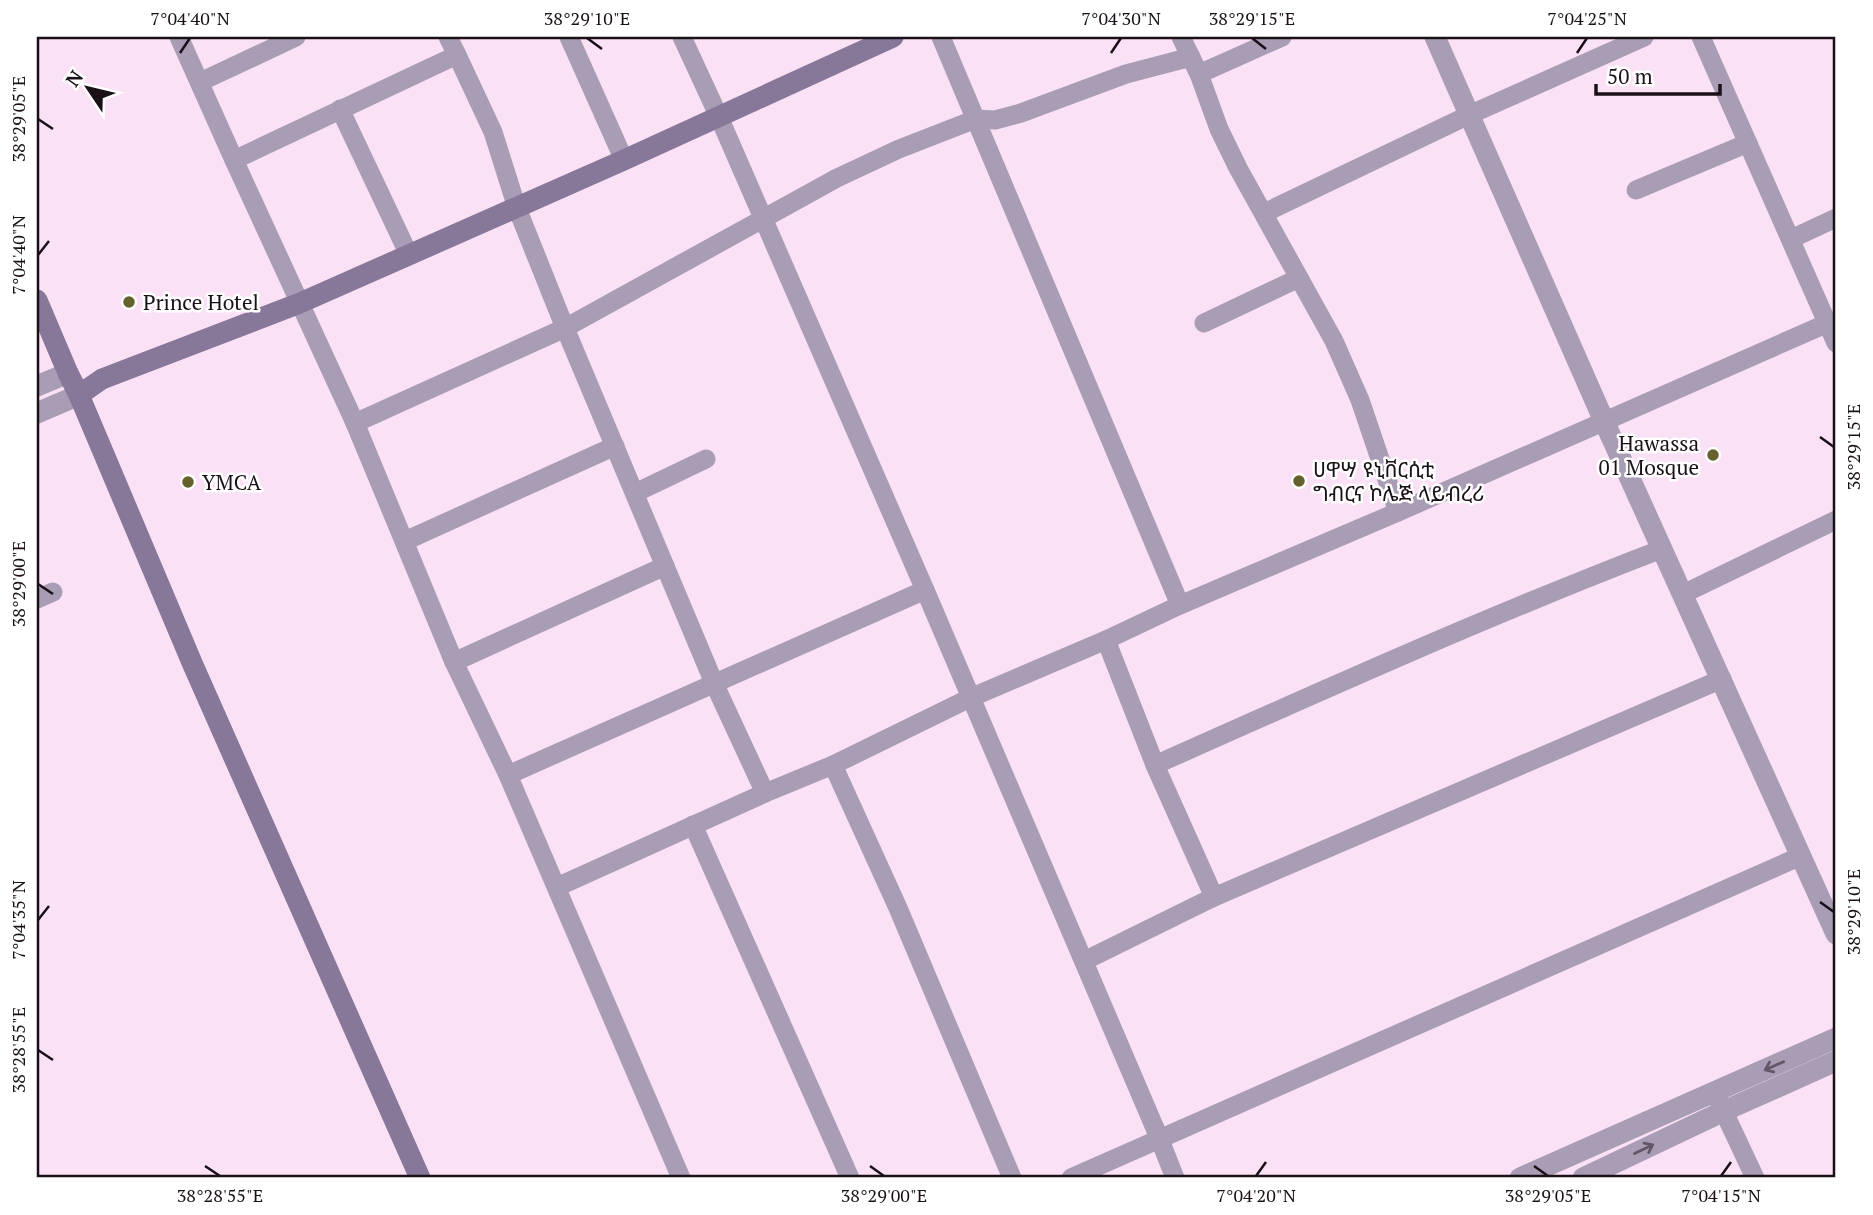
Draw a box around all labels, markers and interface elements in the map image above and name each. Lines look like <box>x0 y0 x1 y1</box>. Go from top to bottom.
text: 7°04'40"N <box>150 6 230 30</box>
text: 38°29'10"E <box>544 6 630 30</box>
text: 7°04'30"N <box>1081 6 1161 30</box>
text: 38°29'15"E <box>1209 6 1295 30</box>
text: 7°04'25"N <box>1547 6 1627 30</box>
north arrow <box>52 52 122 122</box>
scale bar <box>1596 52 1721 96</box>
text: 50 m <box>1607 62 1653 90</box>
text: N <box>59 64 88 91</box>
text: 38°29'05"E <box>6 76 30 162</box>
text: 7°04'40"N <box>6 215 30 295</box>
place label: Prince Hotel <box>143 288 259 316</box>
marker: Prince Hotel <box>121 294 137 310</box>
text: 38°29'15"E <box>1841 404 1865 490</box>
place label: Hawassa 01 Mosque <box>1598 429 1699 481</box>
marker: Hawassa 01 Mosque <box>1705 447 1721 463</box>
place label: ሀዋሣ ዩኒቨርሲቲ ግብርና ኮሌጅ ላይብረሪ <box>1313 455 1484 507</box>
place label: YMCA <box>202 468 262 496</box>
marker: ሀዋሣ ዩኒቨርሲቲ ግብርና ኮሌጅ ላይብረሪ <box>1291 473 1307 489</box>
marker: YMCA <box>180 474 196 490</box>
text: 38°29'00"E <box>6 541 30 627</box>
text: 38°29'10"E <box>1841 869 1865 955</box>
text: 7°04'35"N <box>6 880 30 960</box>
text: 38°28'55"E <box>6 1007 30 1093</box>
one-way arrow <box>1763 1060 1785 1073</box>
one-way arrow <box>1633 1142 1654 1155</box>
text: 38°28'55"E <box>177 1183 263 1207</box>
text: 38°29'00"E <box>841 1183 927 1207</box>
text: 7°04'20"N <box>1216 1183 1296 1207</box>
text: 38°29'05"E <box>1505 1183 1591 1207</box>
text: 7°04'15"N <box>1681 1183 1761 1207</box>

